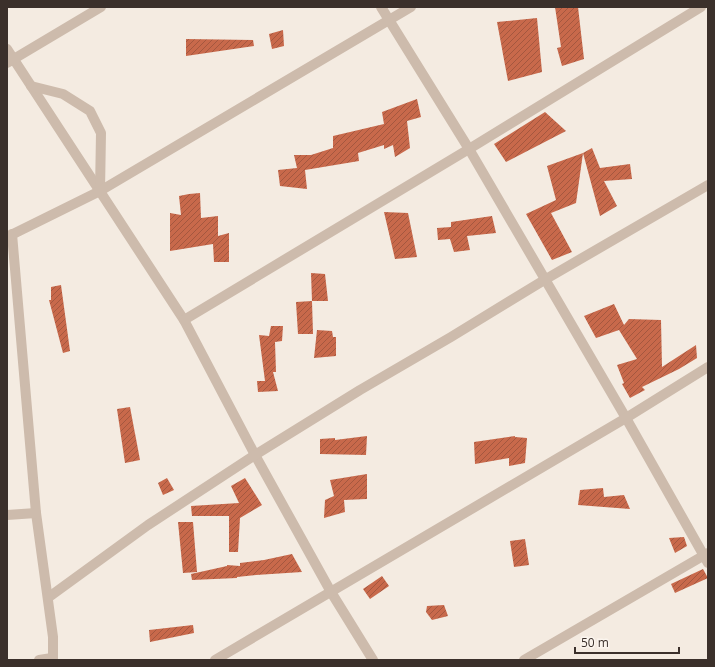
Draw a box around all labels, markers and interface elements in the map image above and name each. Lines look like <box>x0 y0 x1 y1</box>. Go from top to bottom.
scale bar <box>575 629 679 655</box>
text: 50 m <box>581 634 609 651</box>

